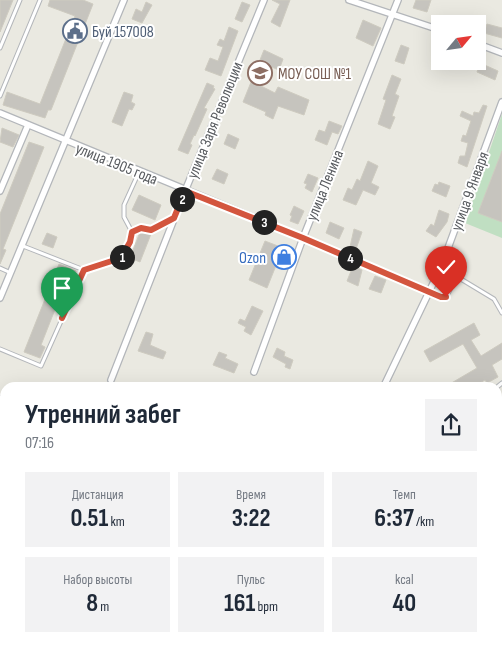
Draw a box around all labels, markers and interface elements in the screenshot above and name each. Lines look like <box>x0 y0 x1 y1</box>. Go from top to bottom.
north arrow <box>431 15 486 70</box>
map controls <box>431 15 486 70</box>
public building icon: Буй 157008 <box>62 18 88 44</box>
place label: Буй 157008 <box>92 23 154 42</box>
street label: улица Заря Революции <box>183 59 247 182</box>
school or university icon: МОУ СОШ №1 <box>247 60 273 86</box>
place label: МОУ СОШ №1 <box>278 65 352 84</box>
street label: улица 1905 года <box>73 139 160 189</box>
street label: улица Ленина <box>303 147 348 224</box>
street label: улица 9 Января <box>447 149 494 234</box>
pin: 2 <box>170 186 194 212</box>
text: 2 <box>179 191 186 208</box>
pin: 3 <box>252 210 276 234</box>
text: 3 <box>261 214 268 231</box>
pin: 1 <box>110 244 134 270</box>
shop icon: Ozon <box>271 244 297 270</box>
pin: 4 <box>338 246 362 270</box>
pin <box>425 246 467 297</box>
text: 1 <box>120 249 125 266</box>
place label: Ozon <box>239 249 266 268</box>
text: 4 <box>347 250 354 267</box>
icon: check <box>432 253 460 281</box>
pin <box>41 267 83 318</box>
icon: arrive <box>48 274 76 302</box>
text: Утренний забег <box>25 398 181 431</box>
button: share <box>425 399 477 451</box>
text: 07:16 <box>25 434 54 453</box>
text: Дистанция <box>72 486 123 503</box>
text: Время <box>236 486 266 503</box>
text: Темп <box>393 486 416 503</box>
text: 0.51 <box>70 503 108 534</box>
text: 3:22 <box>232 503 270 534</box>
text: 6:37 <box>374 503 414 534</box>
text: km <box>108 513 125 530</box>
text: /km <box>414 513 434 530</box>
text: Набор высоты <box>63 571 132 588</box>
text: Пульс <box>237 571 265 588</box>
text: kcal <box>395 571 414 588</box>
text: 8 <box>86 588 98 619</box>
text: 161 <box>224 588 255 619</box>
text: 40 <box>393 588 416 619</box>
text: m <box>98 598 109 615</box>
text: bpm <box>255 598 278 615</box>

